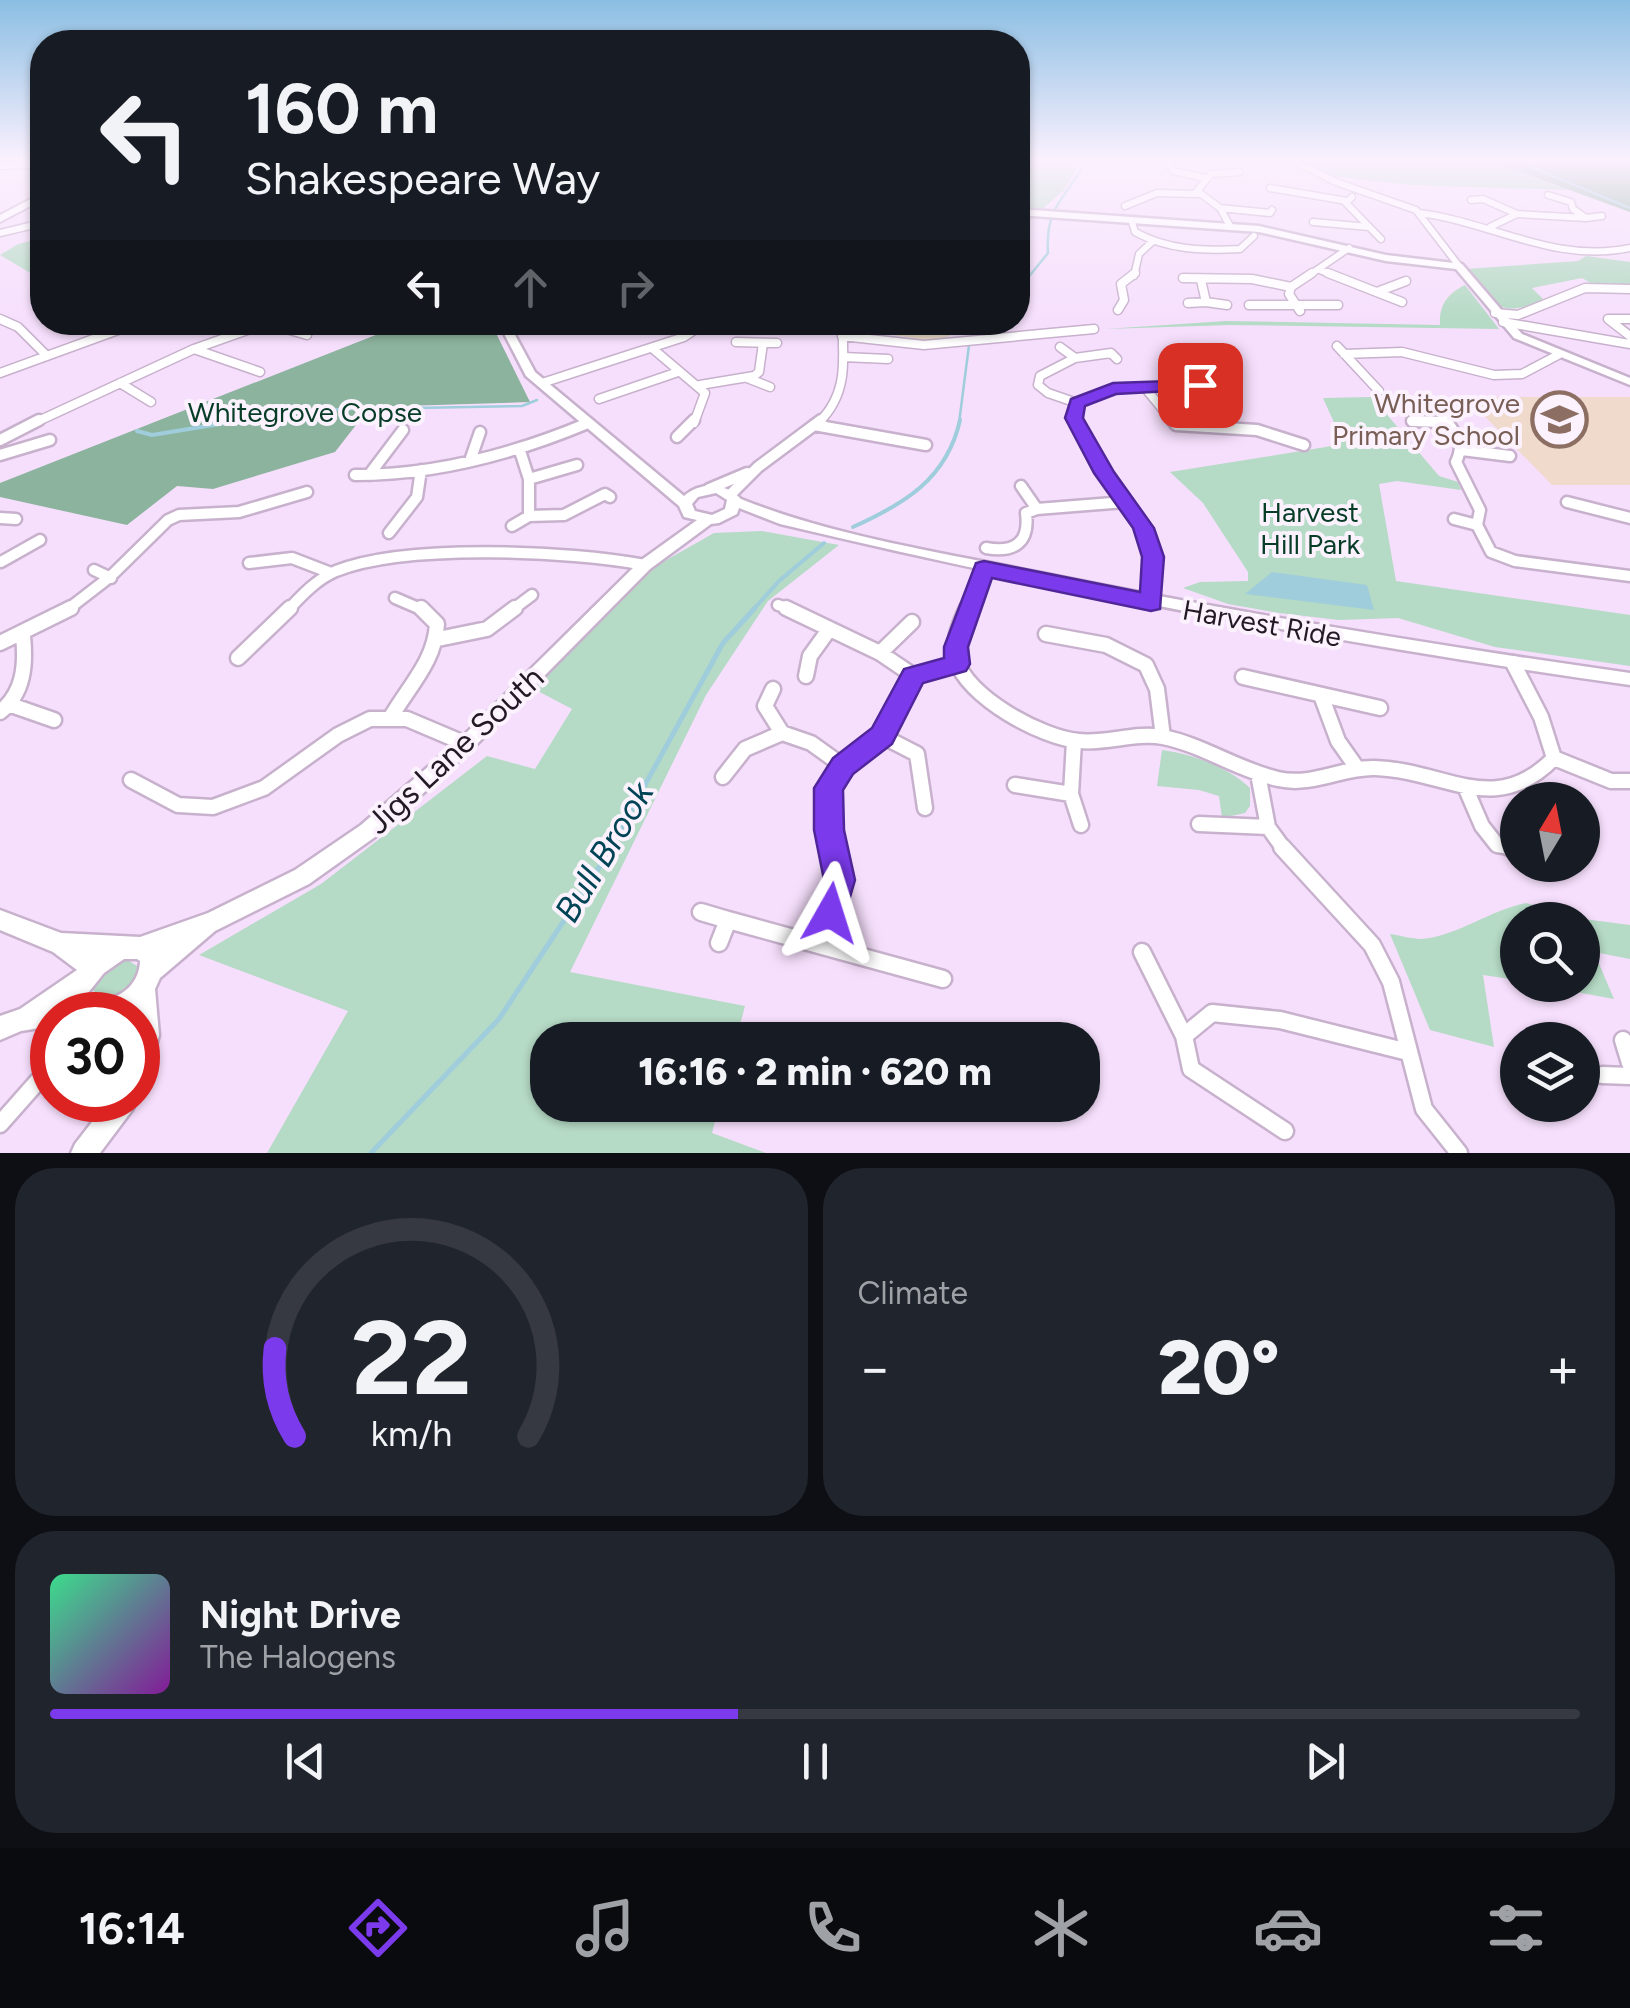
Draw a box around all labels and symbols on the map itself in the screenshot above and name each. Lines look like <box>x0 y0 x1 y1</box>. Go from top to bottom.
pin <box>1158 343 1243 428</box>
place label: Whitegrove Primary School <box>1332 386 1520 452</box>
school or university icon: Whitegrove Primary School <box>1529 389 1589 449</box>
park label: Whitegrove Copse <box>188 395 422 429</box>
park label: Harvest Hill Park <box>1260 495 1360 561</box>
street label: Harvest Ride <box>1180 592 1344 654</box>
street label: Jigs Lane South <box>359 658 551 842</box>
water label: Bull Brook <box>546 773 663 930</box>
north arrow <box>1500 782 1600 882</box>
position arrow <box>778 861 882 965</box>
speed limit sign: 30 <box>30 992 160 1122</box>

